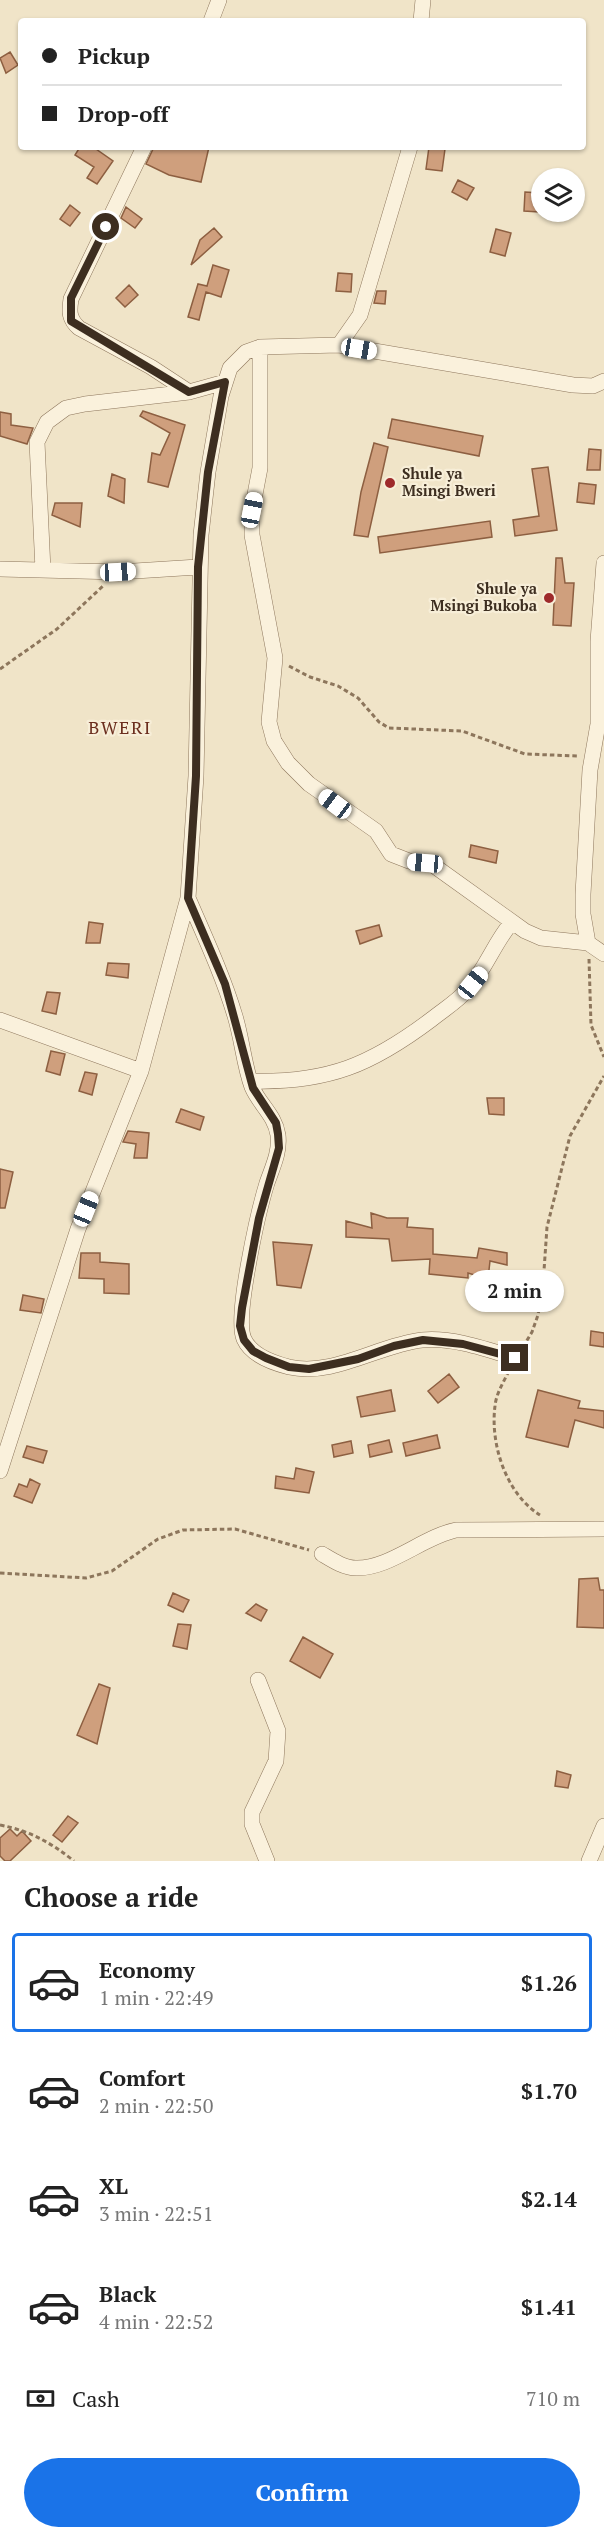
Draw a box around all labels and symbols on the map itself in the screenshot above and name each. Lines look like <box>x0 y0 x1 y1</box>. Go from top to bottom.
route start <box>92 213 119 240</box>
car <box>340 337 378 361</box>
place label: Shule ya Msingi Bweri <box>402 463 496 500</box>
marker: Shule ya Msingi Bweri <box>383 476 397 490</box>
car <box>240 491 264 529</box>
car <box>100 562 136 582</box>
place label: Shule ya Msingi Bukoba <box>430 578 538 615</box>
marker: Shule ya Msingi Bukoba <box>542 591 556 605</box>
district label: BWERI <box>88 715 152 739</box>
car <box>315 786 355 822</box>
car <box>406 852 444 874</box>
car <box>455 963 491 1003</box>
car <box>71 1189 101 1229</box>
callout: 2 min <box>466 1271 564 1313</box>
route end <box>501 1344 528 1371</box>

